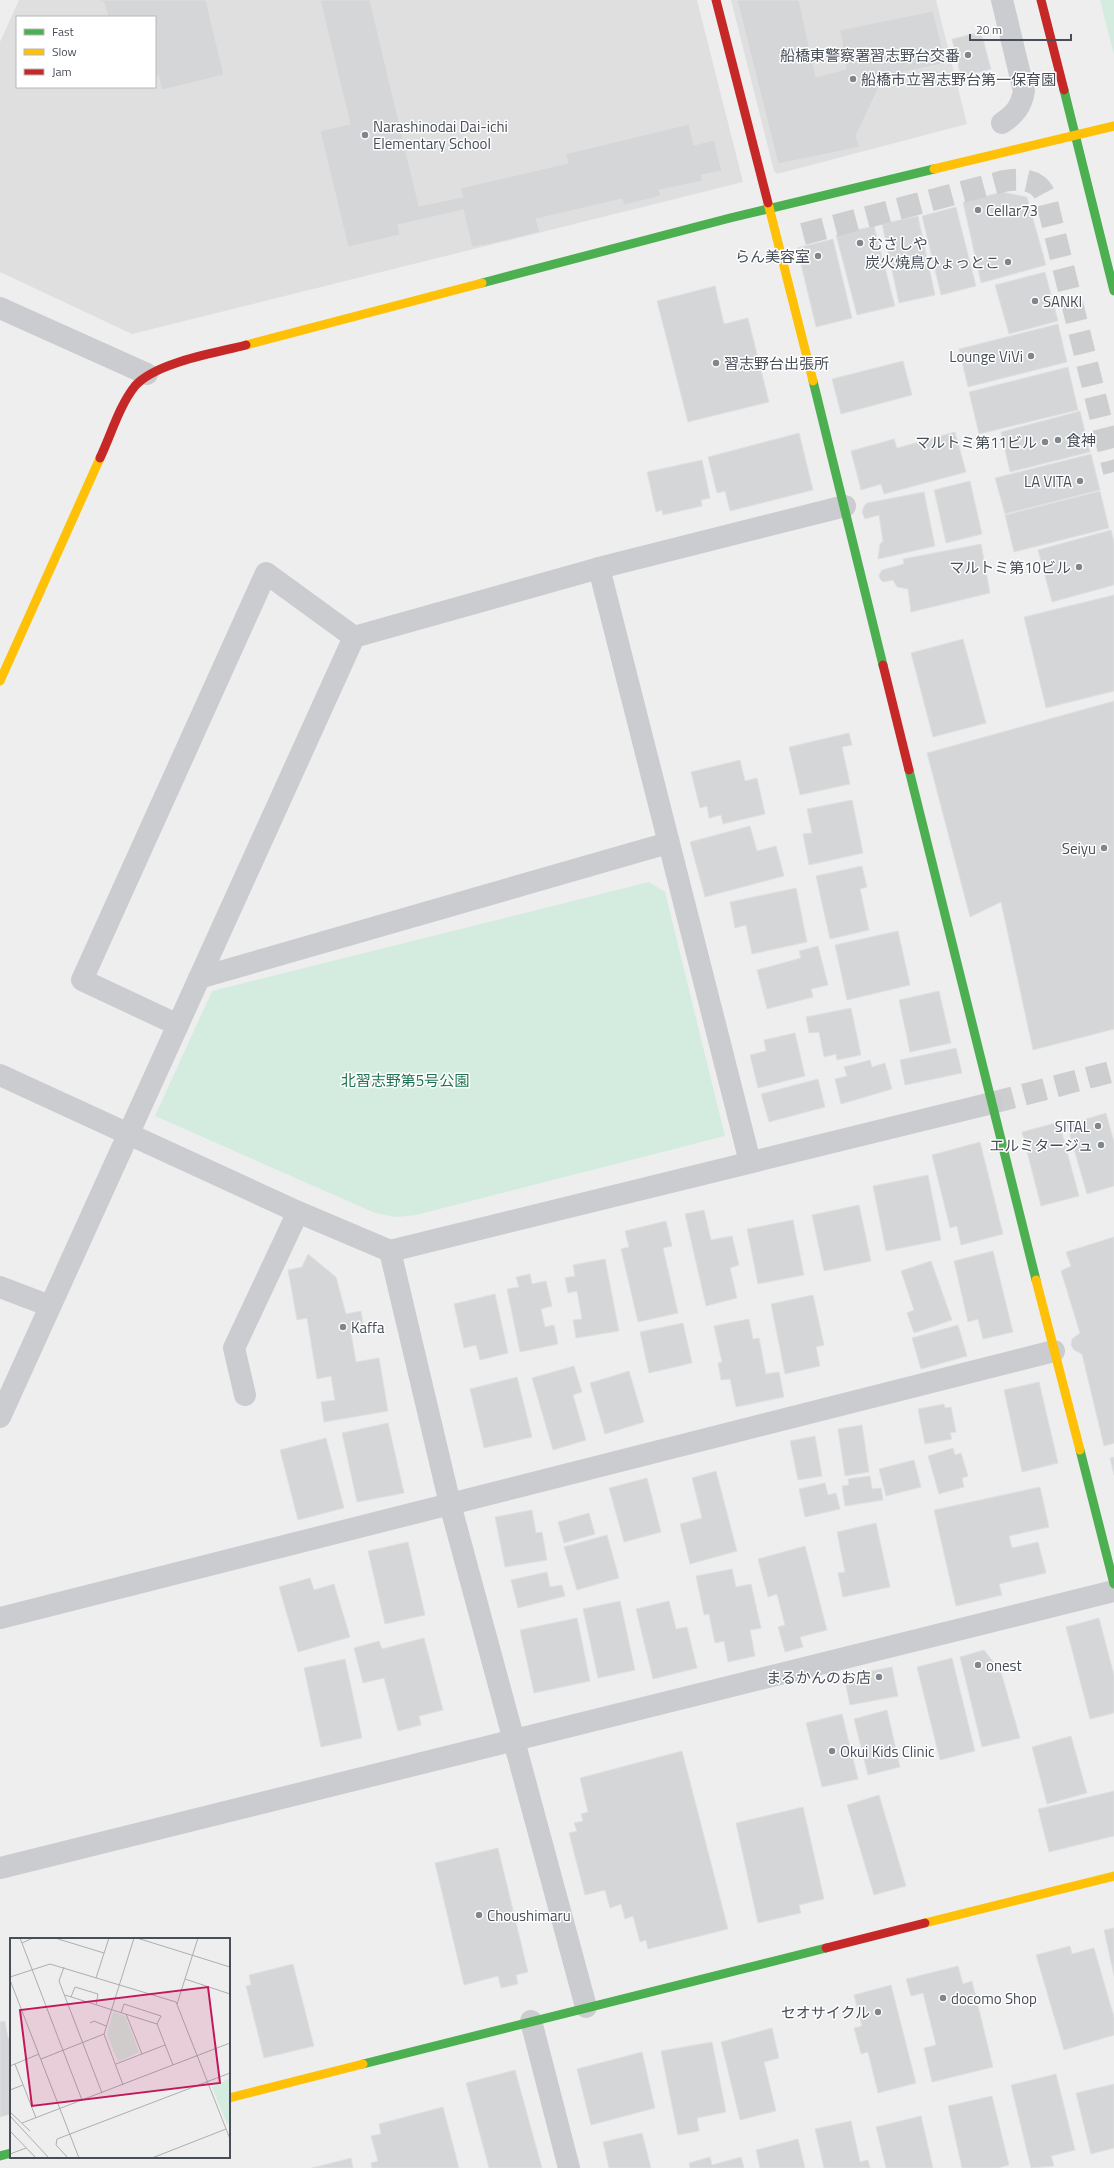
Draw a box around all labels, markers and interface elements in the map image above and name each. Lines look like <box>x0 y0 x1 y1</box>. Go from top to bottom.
legend <box>16 16 156 88</box>
scale bar <box>970 16 1071 42</box>
text: 20 m <box>976 20 1002 39</box>
text: Fast <box>52 22 75 41</box>
text: Slow <box>52 42 77 61</box>
place label: 船橋東警察署習志野台交番 <box>780 44 960 67</box>
marker: 船橋東警察署習志野台交番 <box>963 50 973 60</box>
text: Jam <box>52 62 72 81</box>
place label: 船橋市立習志野台第一保育園 <box>861 68 1056 91</box>
marker: 船橋市立習志野台第一保育園 <box>848 74 858 84</box>
place label: Narashinodai Dai-ichi Elementary School <box>373 115 508 155</box>
marker: Narashinodai Dai-ichi Elementary School <box>360 130 370 140</box>
place label: Cellar73 <box>986 199 1038 222</box>
marker: Cellar73 <box>973 205 983 215</box>
place label: むさしや <box>868 232 928 255</box>
marker: むさしや <box>855 238 865 248</box>
place label: らん美容室 <box>735 245 810 268</box>
marker: らん美容室 <box>813 251 823 261</box>
place label: 炭火焼鳥ひょっとこ <box>865 251 1000 274</box>
marker: 炭火焼鳥ひょっとこ <box>1003 257 1013 267</box>
place label: SANKI <box>1043 290 1082 313</box>
marker: SANKI <box>1030 296 1040 306</box>
place label: Lounge ViVi <box>949 345 1023 368</box>
marker: Lounge ViVi <box>1026 351 1036 361</box>
place label: 習志野台出張所 <box>724 352 829 375</box>
marker: 習志野台出張所 <box>711 358 721 368</box>
place label: 食神 <box>1066 429 1096 452</box>
place label: マルトミ第11ビル <box>915 431 1037 454</box>
marker: 食神 <box>1053 435 1063 445</box>
marker: マルトミ第11ビル <box>1040 437 1050 447</box>
place label: LA VITA <box>1024 470 1072 493</box>
marker: LA VITA <box>1075 476 1085 486</box>
place label: マルトミ第10ビル <box>949 556 1071 579</box>
marker: マルトミ第10ビル <box>1074 562 1084 572</box>
place label: Seiyu <box>1062 837 1096 860</box>
marker: Seiyu <box>1099 843 1109 853</box>
park label: 北習志野第5号公園 <box>341 1069 469 1092</box>
place label: SITAL <box>1055 1115 1090 1138</box>
marker: SITAL <box>1093 1121 1103 1131</box>
place label: エルミタージュ <box>989 1134 1093 1157</box>
marker: エルミタージュ <box>1096 1140 1106 1150</box>
place label: Kaffa <box>351 1316 385 1339</box>
marker: Kaffa <box>338 1322 348 1332</box>
place label: onest <box>986 1654 1023 1677</box>
marker: onest <box>973 1660 983 1670</box>
place label: まるかんのお店 <box>766 1666 871 1689</box>
marker: まるかんのお店 <box>874 1672 884 1682</box>
place label: Okui Kids Clinic <box>840 1740 934 1763</box>
marker: Okui Kids Clinic <box>827 1746 837 1756</box>
place label: Choushimaru <box>487 1904 571 1927</box>
marker: Choushimaru <box>474 1910 484 1920</box>
inset map <box>10 1938 230 2158</box>
place label: docomo Shop <box>951 1987 1037 2010</box>
marker: docomo Shop <box>938 1993 948 2003</box>
place label: セオサイクル <box>781 2001 870 2024</box>
marker: セオサイクル <box>873 2007 883 2017</box>

